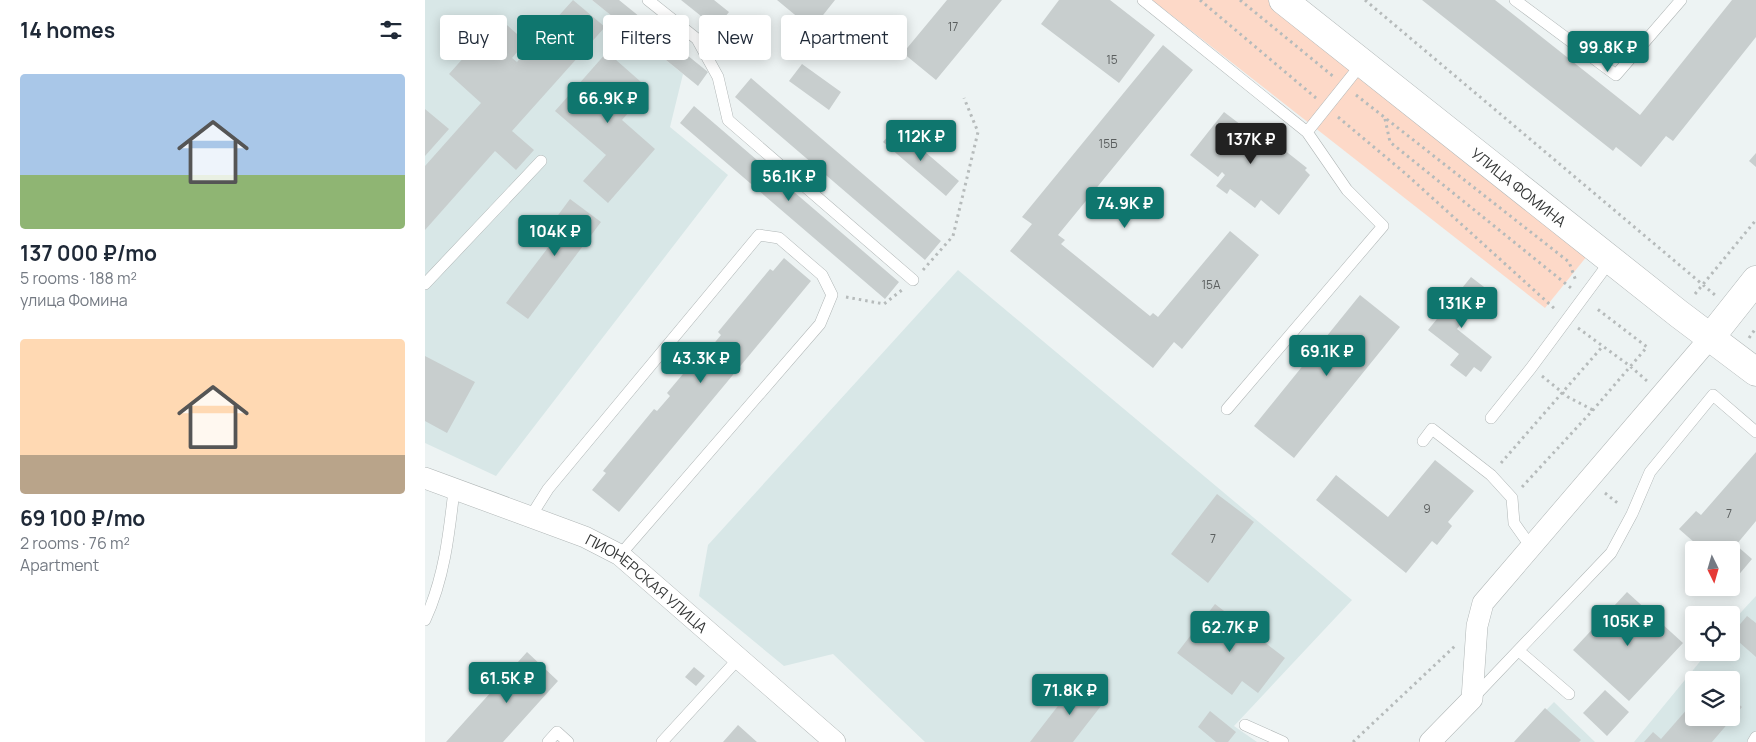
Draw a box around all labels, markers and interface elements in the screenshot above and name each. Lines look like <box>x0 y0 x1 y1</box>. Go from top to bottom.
chip: Buy <box>440 15 507 60</box>
chip: Rent <box>517 15 593 60</box>
chip: Filters <box>603 15 689 60</box>
chip: New <box>699 15 771 60</box>
chip: Apartment <box>781 15 907 60</box>
text: 14 homes <box>20 16 115 44</box>
icon: filters <box>377 16 405 44</box>
house number: 17 <box>948 18 958 35</box>
pin: 99.8K ₽ <box>1562 30 1654 73</box>
text: 99.8K ₽ <box>1579 36 1637 58</box>
house number: 15 <box>1106 51 1118 68</box>
pin: 66.9K ₽ <box>562 82 654 124</box>
text: 66.9K ₽ <box>579 87 637 109</box>
icon: home <box>168 107 258 197</box>
pin: 112K ₽ <box>880 120 962 162</box>
pin: 137K ₽ <box>1210 122 1292 165</box>
text: 112K ₽ <box>897 125 945 147</box>
text: 137K ₽ <box>1226 128 1276 150</box>
house number: 15Б <box>1099 135 1117 152</box>
street label: УЛИЦА ФОМИНА <box>1467 143 1571 232</box>
pin: 56.1K ₽ <box>743 160 835 202</box>
text: 56.1K ₽ <box>762 165 816 187</box>
pin: 74.9K ₽ <box>1079 186 1171 229</box>
text: 74.9K ₽ <box>1097 192 1153 214</box>
pin: 104K ₽ <box>514 214 596 257</box>
text: 104K ₽ <box>529 220 581 242</box>
text: 137 000 ₽/mo <box>20 239 157 267</box>
text: 5 rooms · 188 m² <box>20 267 137 289</box>
house number: 15А <box>1201 276 1221 293</box>
pin: 131K ₽ <box>1421 286 1503 329</box>
text: улица Фомина <box>20 289 128 311</box>
text: 131K ₽ <box>1438 292 1486 314</box>
pin: 69.1K ₽ <box>1281 334 1373 377</box>
text: 69.1K ₽ <box>1300 340 1354 362</box>
pin: 43.3K ₽ <box>655 342 747 384</box>
text: 43.3K ₽ <box>672 347 730 369</box>
icon: home <box>168 372 258 462</box>
house number: 9 <box>1423 500 1431 517</box>
text: 69 100 ₽/mo <box>20 504 145 532</box>
house number: 7 <box>1726 505 1732 522</box>
street label: ПИОНЕРСКАЯ УЛИЦА <box>582 529 713 638</box>
house number: 7 <box>1210 530 1216 547</box>
text: 2 rooms · 76 m² <box>20 532 130 554</box>
north arrow <box>1685 541 1740 596</box>
map controls <box>1685 541 1740 726</box>
text: Apartment <box>20 554 99 576</box>
pin: 105K ₽ <box>1587 604 1669 647</box>
button: locate <box>1685 606 1740 661</box>
pin: 62.7K ₽ <box>1184 610 1276 653</box>
text: 105K ₽ <box>1602 610 1654 632</box>
text: 62.7K ₽ <box>1201 616 1259 638</box>
pin: 61.5K ₽ <box>461 662 553 704</box>
text: 61.5K ₽ <box>480 667 534 689</box>
button: layers <box>1685 671 1740 726</box>
pin: 71.8K ₽ <box>1024 674 1116 716</box>
text: 71.8K ₽ <box>1043 679 1097 701</box>

